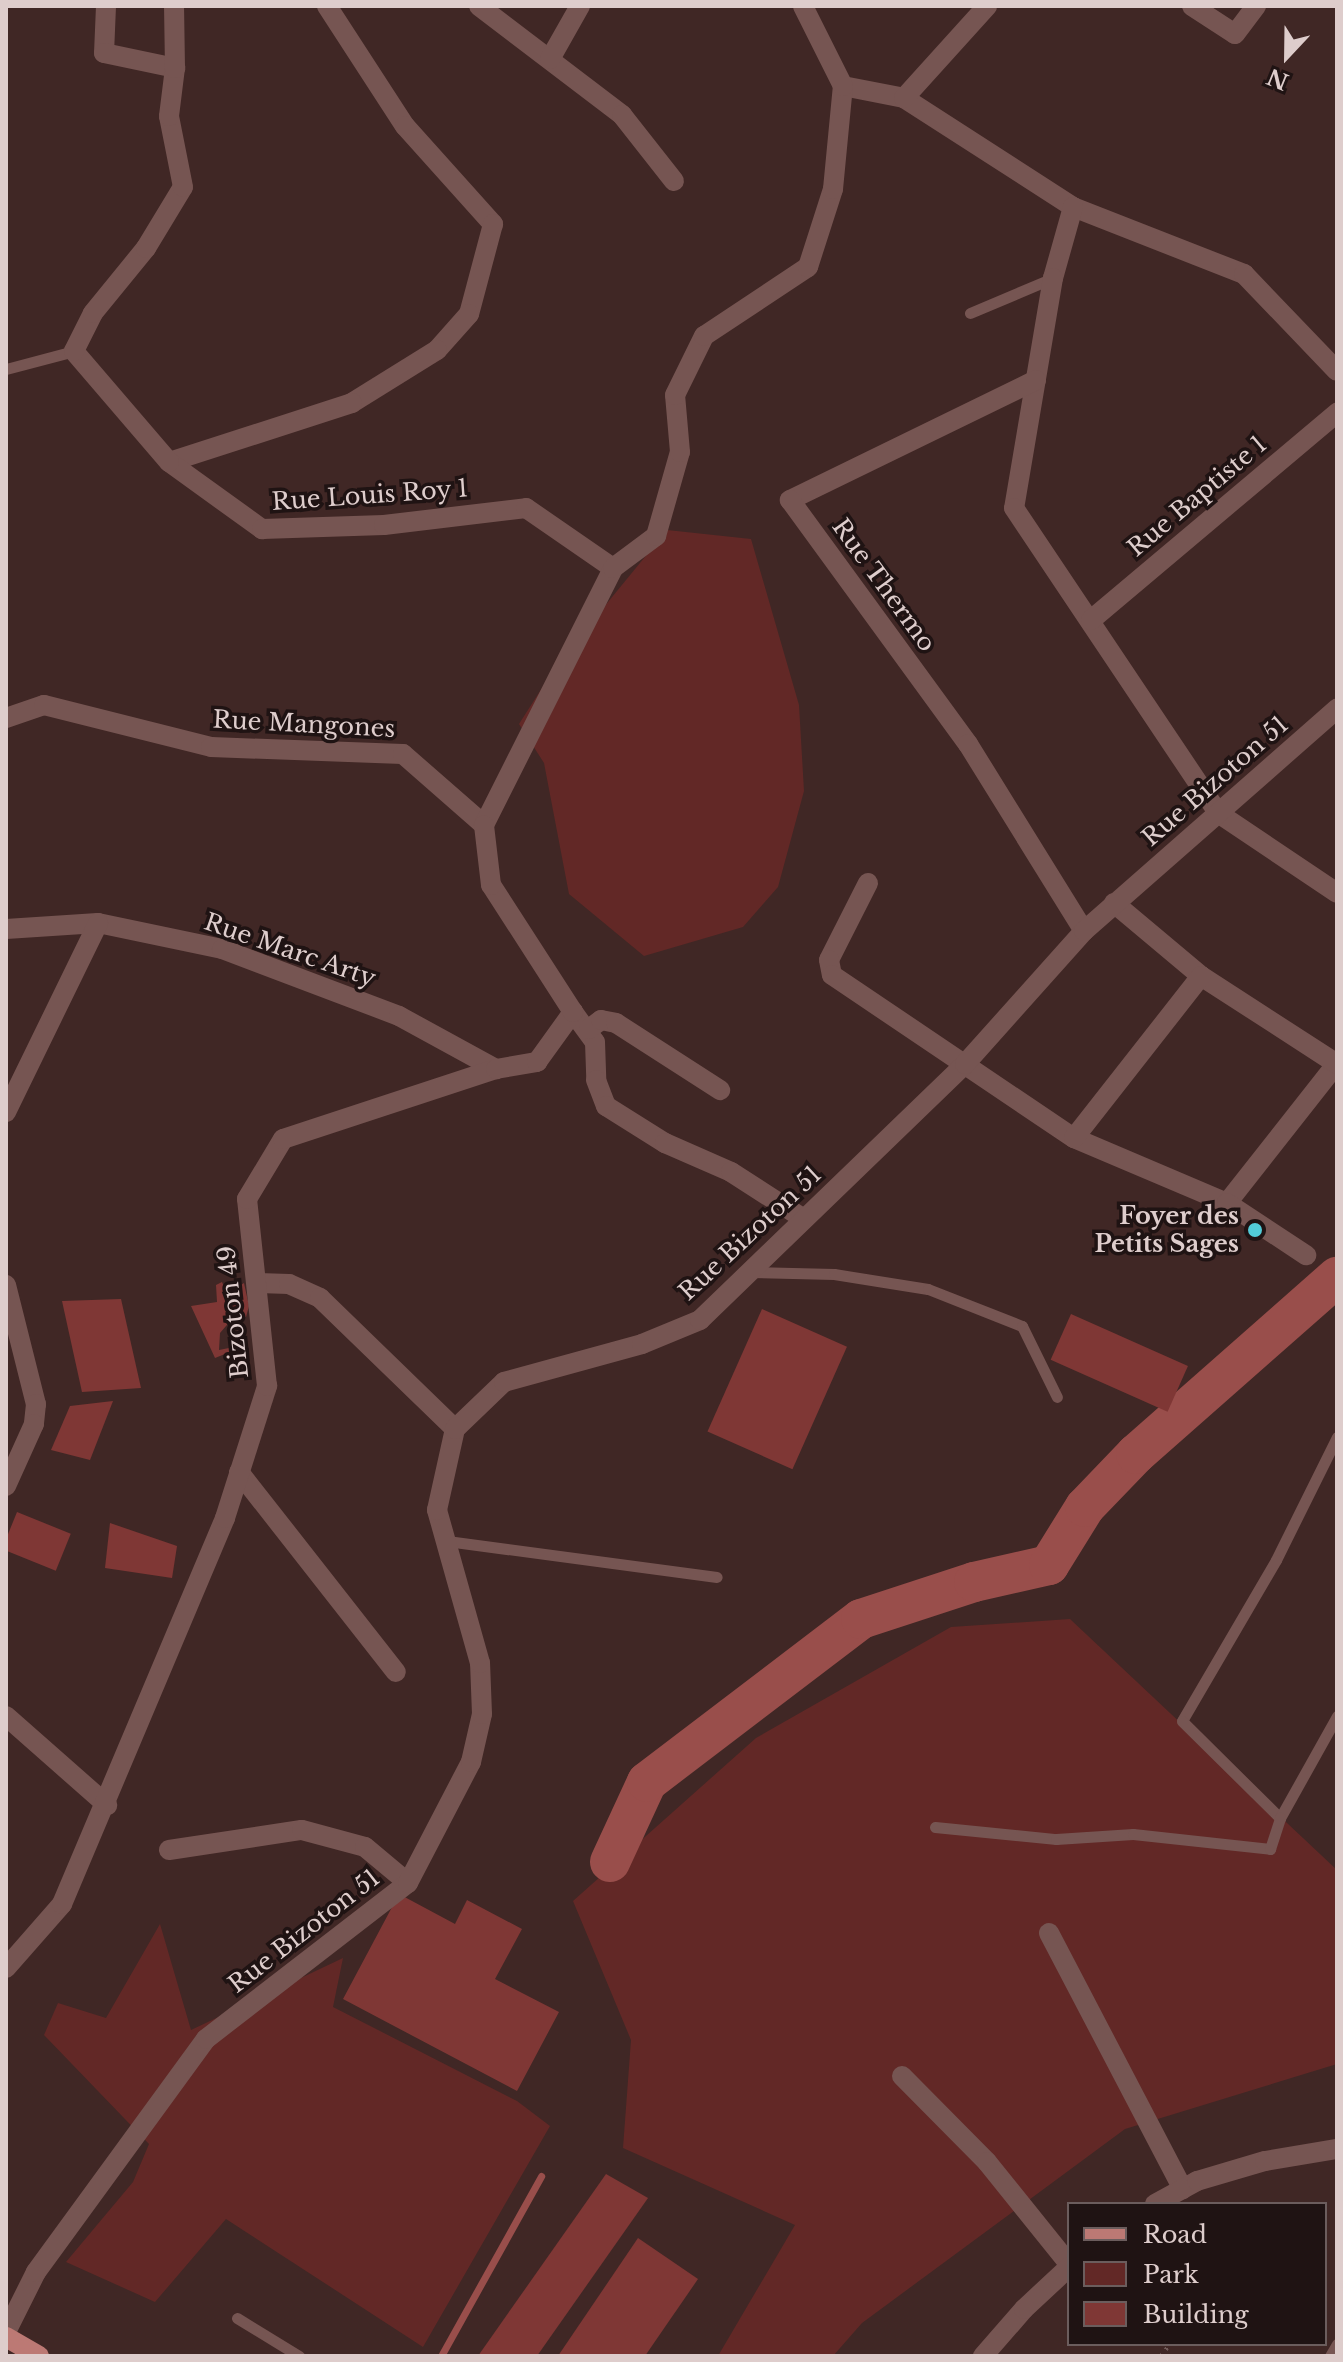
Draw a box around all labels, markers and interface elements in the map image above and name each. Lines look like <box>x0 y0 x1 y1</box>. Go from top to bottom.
north arrow <box>1247 16 1327 96</box>
text: N <box>1263 62 1292 95</box>
street label: Rue Baptiste 1 <box>1122 430 1272 562</box>
street label: Rue Louis Roy 1 <box>270 474 470 516</box>
street label: Rue Thermo <box>826 513 942 657</box>
street label: Rue Mangones <box>212 705 396 743</box>
street label: Rue Bizoton 51 <box>1136 710 1294 852</box>
street label: Rue Marc Arty <box>200 907 380 993</box>
street label: Rue Bizoton 51 <box>673 1160 827 1306</box>
place label: Foyer des Petits Sages <box>1094 1202 1239 1258</box>
marker: Foyer des Petits Sages <box>1246 1221 1264 1239</box>
street label: Bizoton 49 <box>212 1244 254 1380</box>
street label: Rue Bizoton 51 <box>223 1863 385 1999</box>
legend <box>1067 2202 1327 2346</box>
text: Road <box>1143 2220 1207 2249</box>
text: Park <box>1143 2260 1199 2289</box>
text: Building <box>1143 2300 1249 2329</box>

